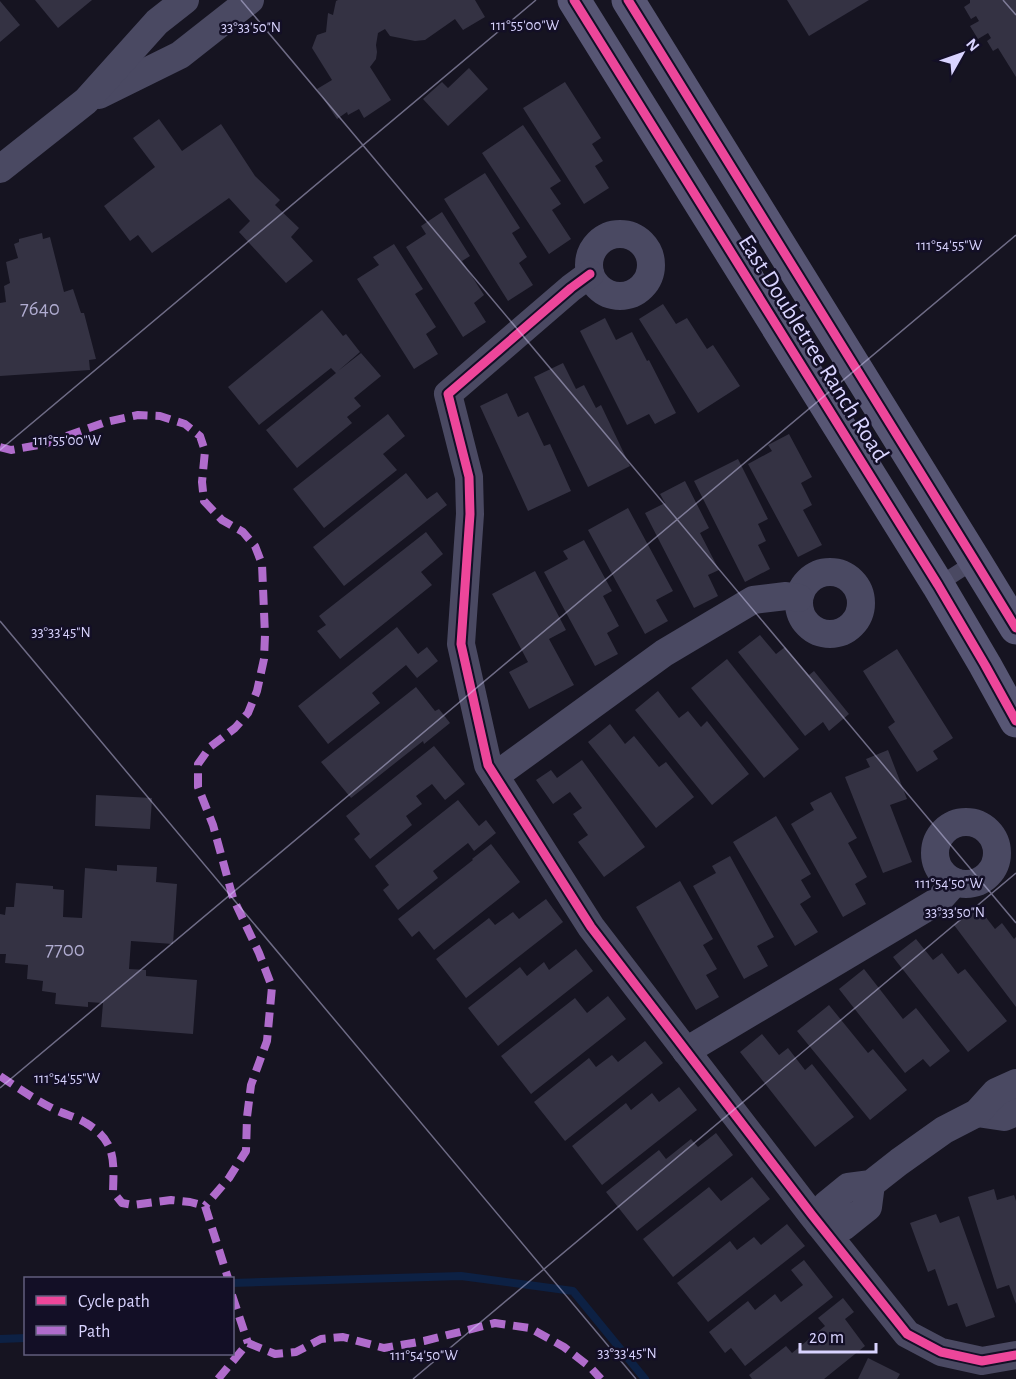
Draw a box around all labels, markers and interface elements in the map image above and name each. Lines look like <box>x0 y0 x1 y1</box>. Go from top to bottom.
text: 111°55'00"W <box>491 18 560 33</box>
text: 33°33'50"N <box>221 20 281 35</box>
north arrow <box>932 24 992 84</box>
text: N <box>963 36 982 54</box>
street label: East Doubletree Ranch Road <box>733 231 893 466</box>
text: 111°54'55"W <box>916 238 983 253</box>
house number: 7640 <box>20 298 60 319</box>
text: 111°55'00"W <box>33 433 102 448</box>
text: 33°33'45"N <box>31 625 91 640</box>
text: 111°54'50"W <box>915 876 984 891</box>
text: 33°33'50"N <box>925 905 985 920</box>
house number: 7700 <box>45 939 85 960</box>
text: 111°54'55"W <box>34 1071 101 1086</box>
legend <box>24 1277 234 1355</box>
text: Cycle path <box>78 1293 150 1311</box>
scale bar <box>800 1316 876 1354</box>
text: Path <box>78 1323 110 1341</box>
text: 20 m <box>809 1329 844 1347</box>
text: 33°33'45"N <box>597 1346 657 1361</box>
text: 111°54'50"W <box>390 1348 459 1363</box>

